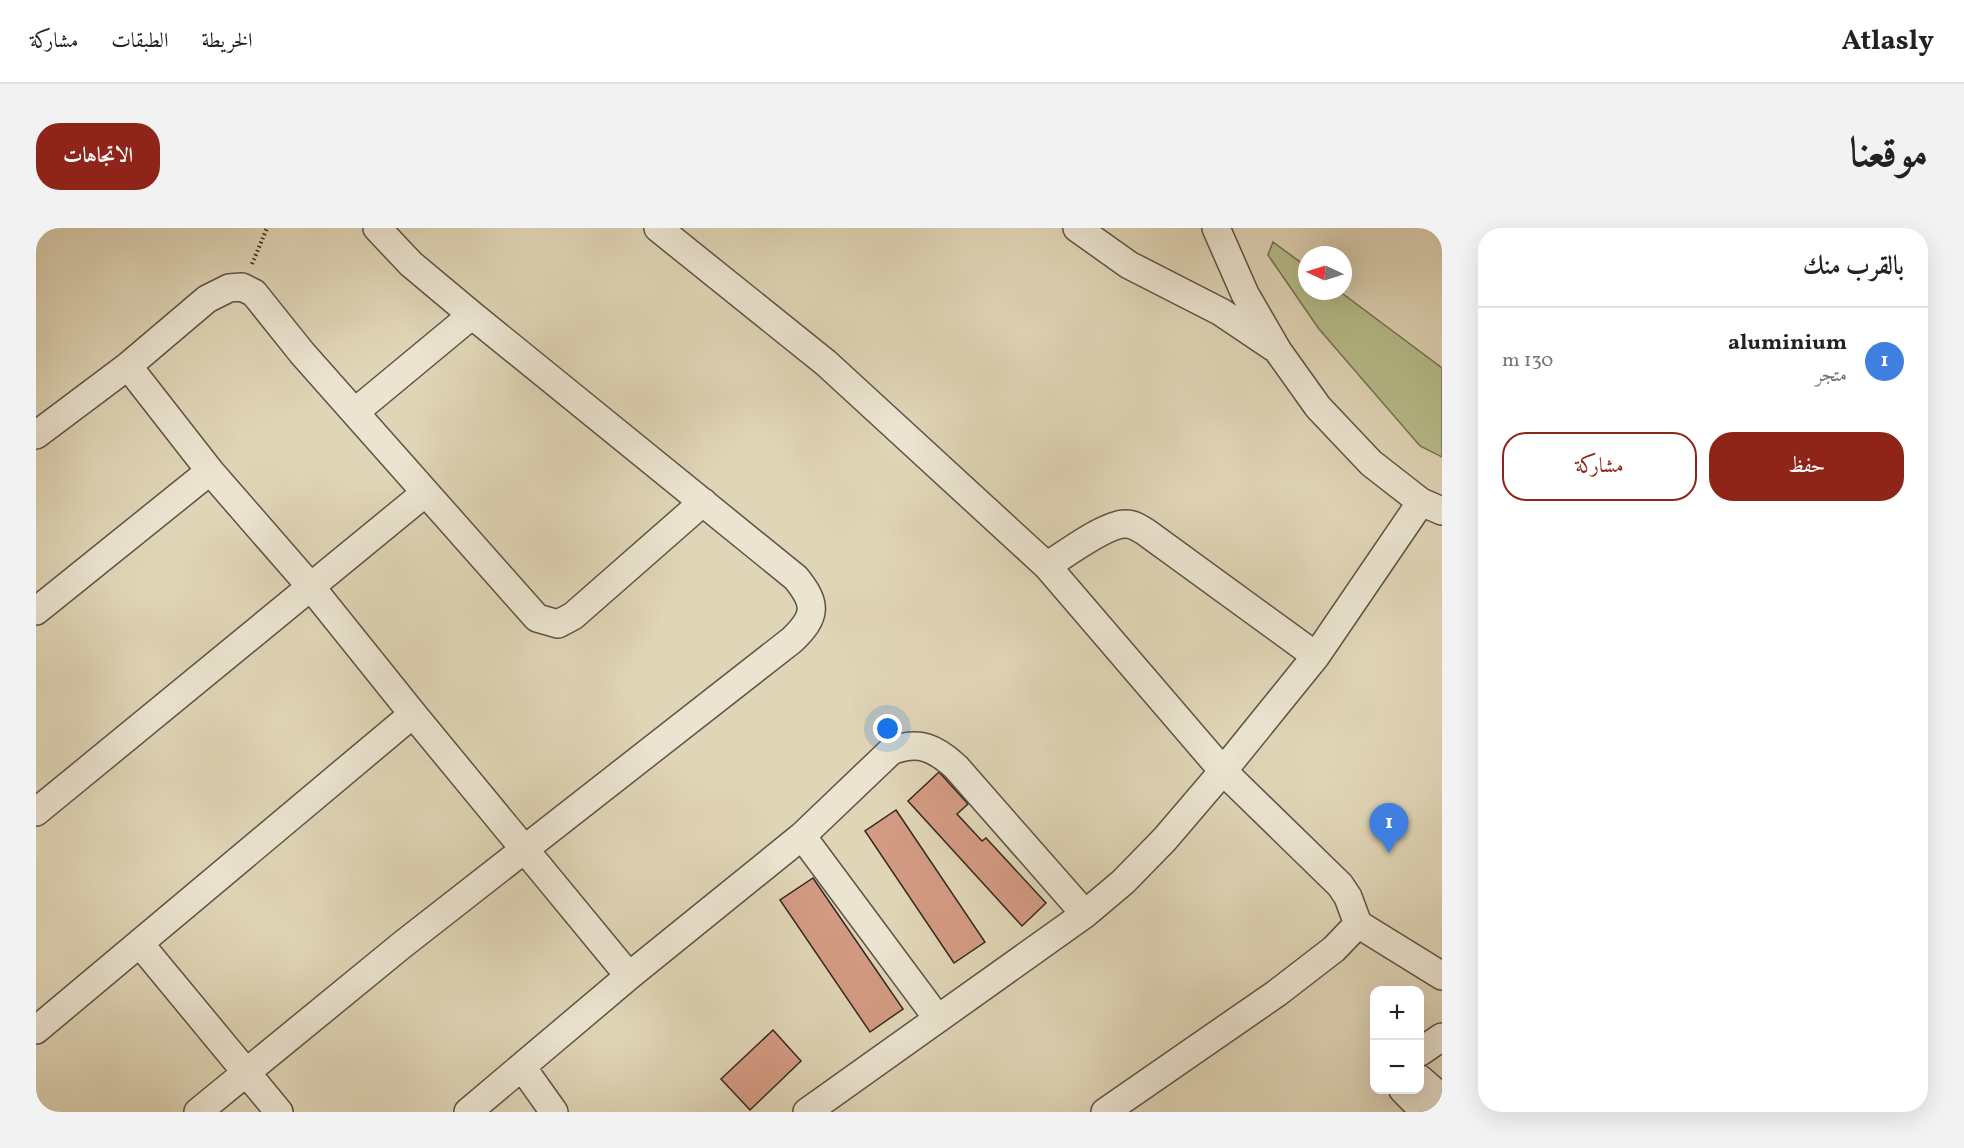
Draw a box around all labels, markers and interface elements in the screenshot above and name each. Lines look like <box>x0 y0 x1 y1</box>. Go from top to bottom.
text: Atlasly <box>1841 22 1934 61</box>
text: مشاركة <box>30 27 78 56</box>
text: الطبقات <box>111 27 168 56</box>
text: الخريطة <box>201 27 253 56</box>
button: الاتجاهات <box>36 123 160 190</box>
text: موقعنا <box>1850 126 1928 185</box>
north arrow <box>1298 246 1352 300</box>
text: بالقرب منك <box>1803 249 1904 285</box>
text: aluminium <box>1728 328 1847 359</box>
text: 130 m <box>1502 347 1553 375</box>
text: 1 <box>1880 347 1889 375</box>
text: متجر <box>1815 362 1847 390</box>
button: مشاركة <box>1502 432 1697 501</box>
button: حفظ <box>1709 432 1904 501</box>
your location <box>873 714 902 743</box>
pin: 1 <box>1370 804 1408 853</box>
map controls <box>1370 986 1424 1094</box>
button: + <box>1370 986 1424 1040</box>
button: − <box>1370 1040 1424 1094</box>

